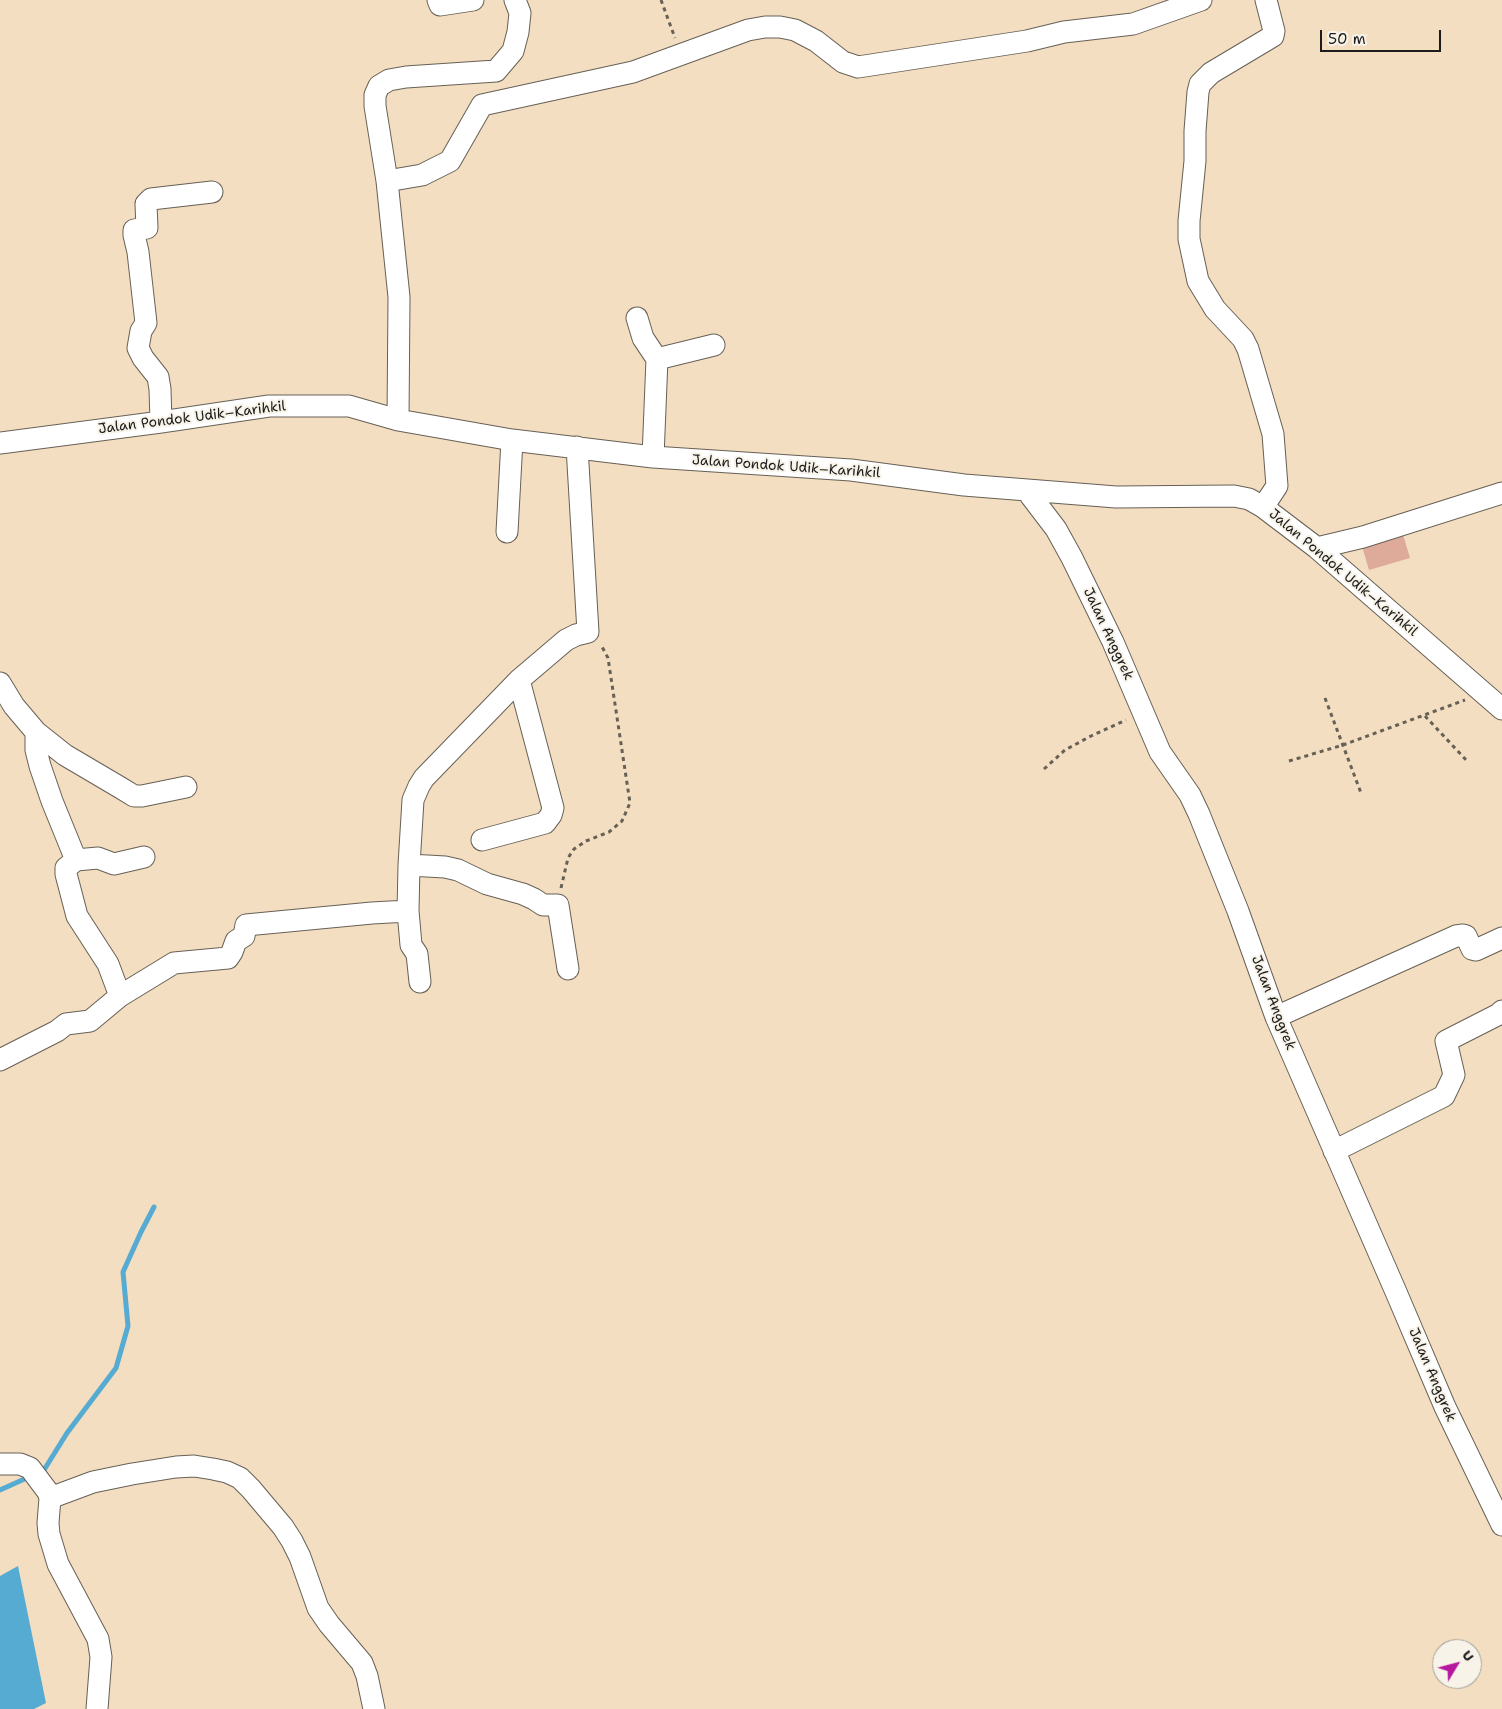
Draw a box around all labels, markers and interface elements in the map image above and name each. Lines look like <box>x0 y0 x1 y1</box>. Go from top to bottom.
scale bar <box>1322 20 1443 52</box>
text: 50 m <box>1328 29 1366 49</box>
street label: Jalan Pondok Udik–Karihkil <box>97 398 287 438</box>
street label: Jalan Pondok Udik–Karihkil <box>691 452 881 482</box>
street label: Jalan Pondok Udik–Karihkil <box>1265 506 1421 640</box>
street label: Jalan Anggrek <box>1079 585 1137 683</box>
street label: Jalan Anggrek <box>1247 953 1299 1053</box>
street label: Jalan Anggrek <box>1405 1326 1459 1424</box>
north arrow <box>1432 1639 1482 1689</box>
text: U <box>1458 1646 1478 1665</box>

